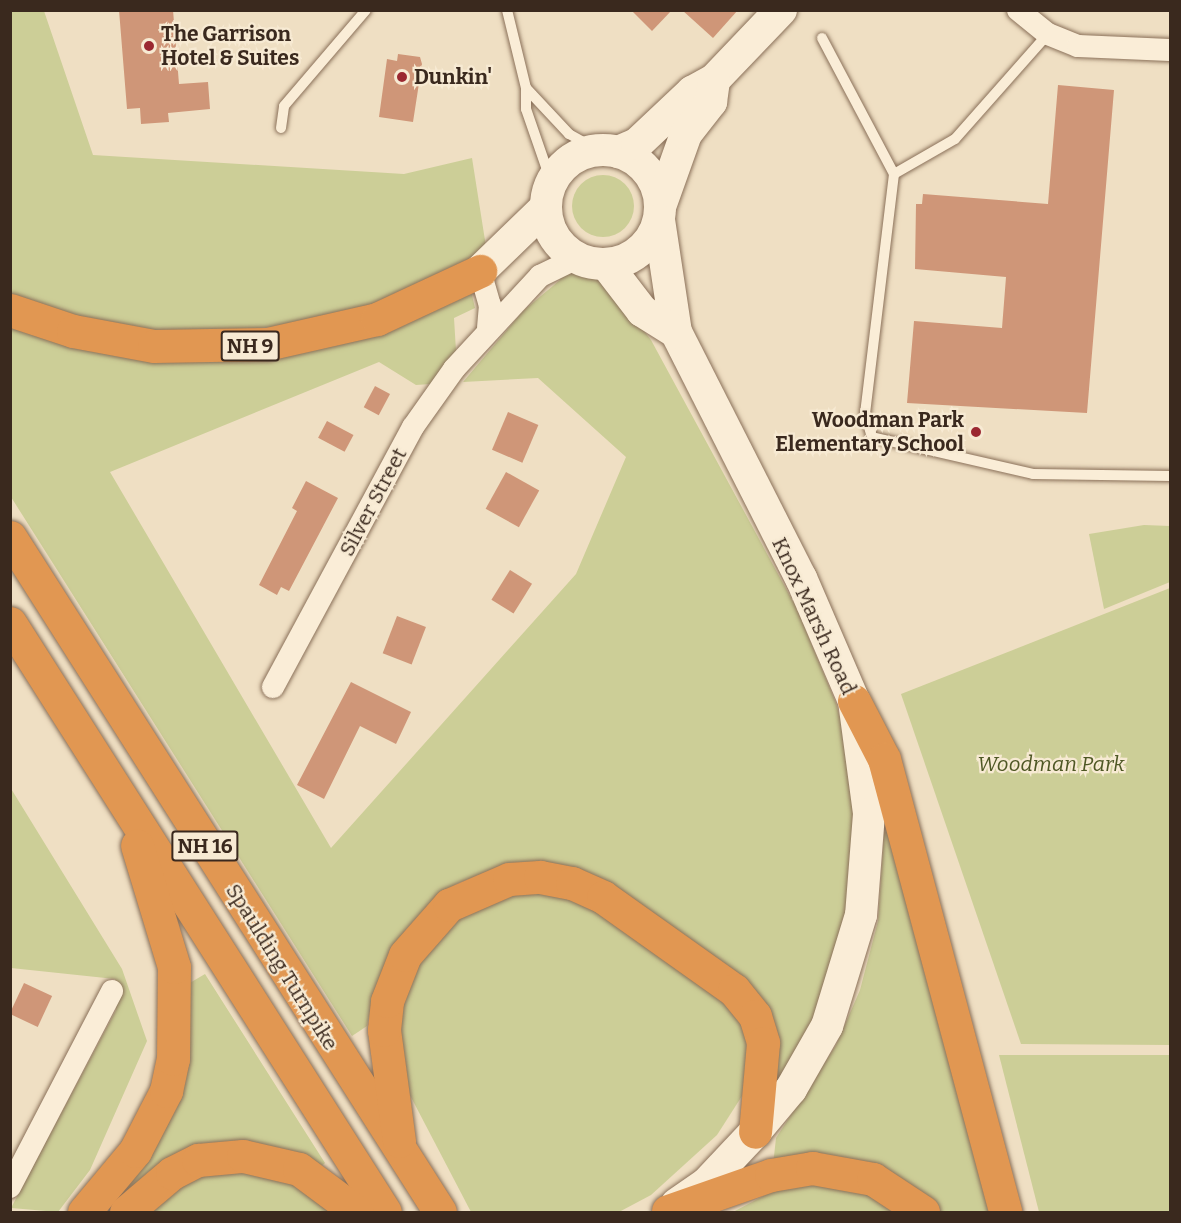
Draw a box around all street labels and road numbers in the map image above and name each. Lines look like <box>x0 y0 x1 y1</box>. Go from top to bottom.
road number: NH 9 <box>220 329 280 363</box>
street label: Silver Street <box>334 444 412 560</box>
street label: Knox Marsh Road <box>767 533 861 699</box>
road number: NH 16 <box>170 829 240 863</box>
street label: Spaulding Turnpike <box>221 879 343 1055</box>

